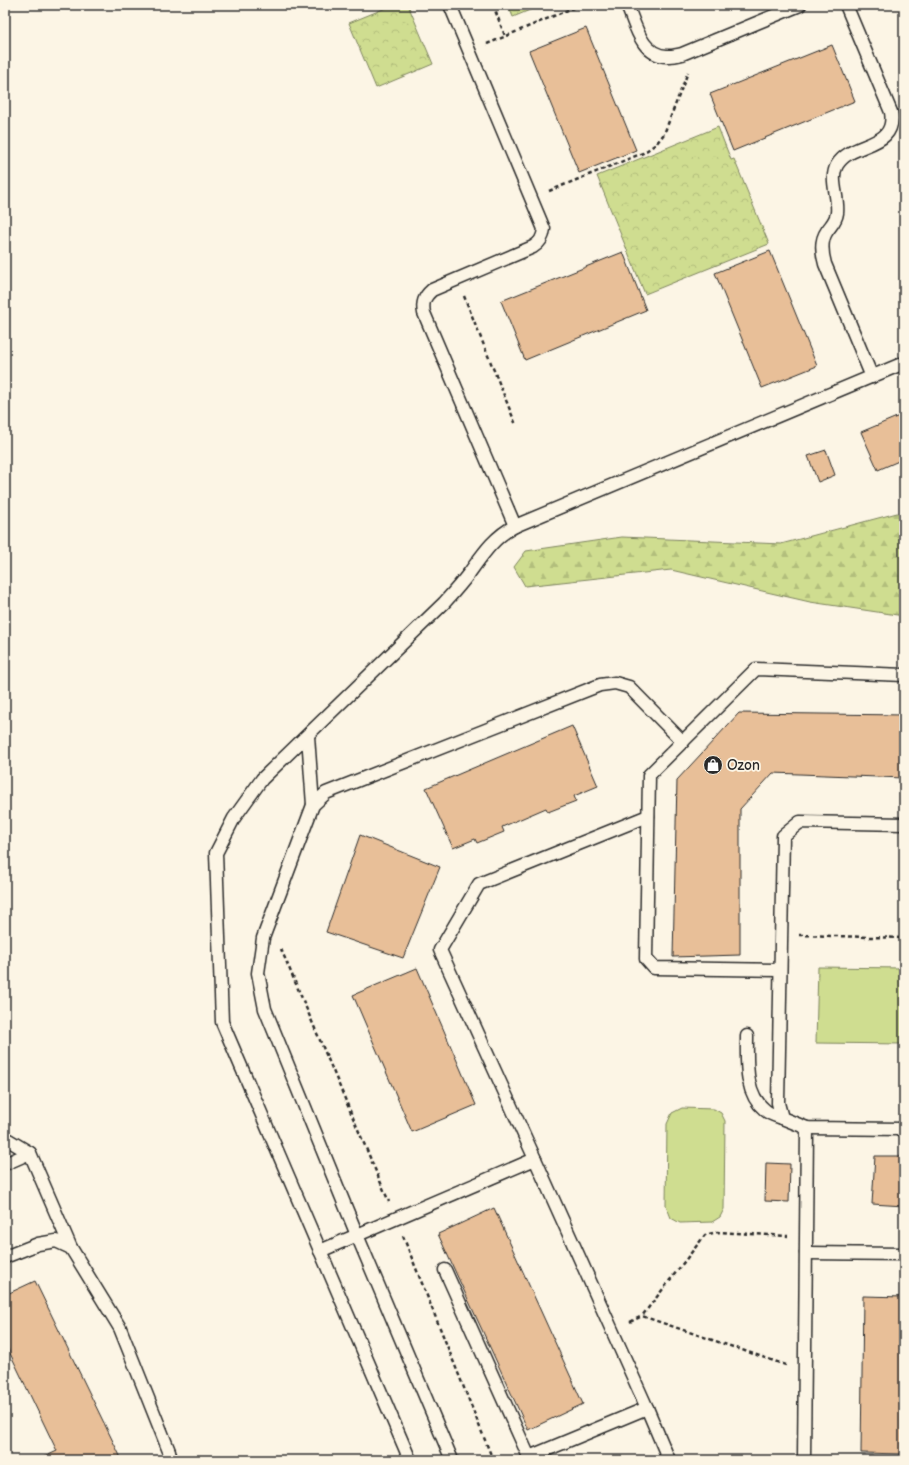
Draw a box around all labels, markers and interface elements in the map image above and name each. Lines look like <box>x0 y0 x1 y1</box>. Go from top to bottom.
shop icon: Ozon <box>702 754 724 776</box>
place label: Ozon <box>727 757 760 774</box>

